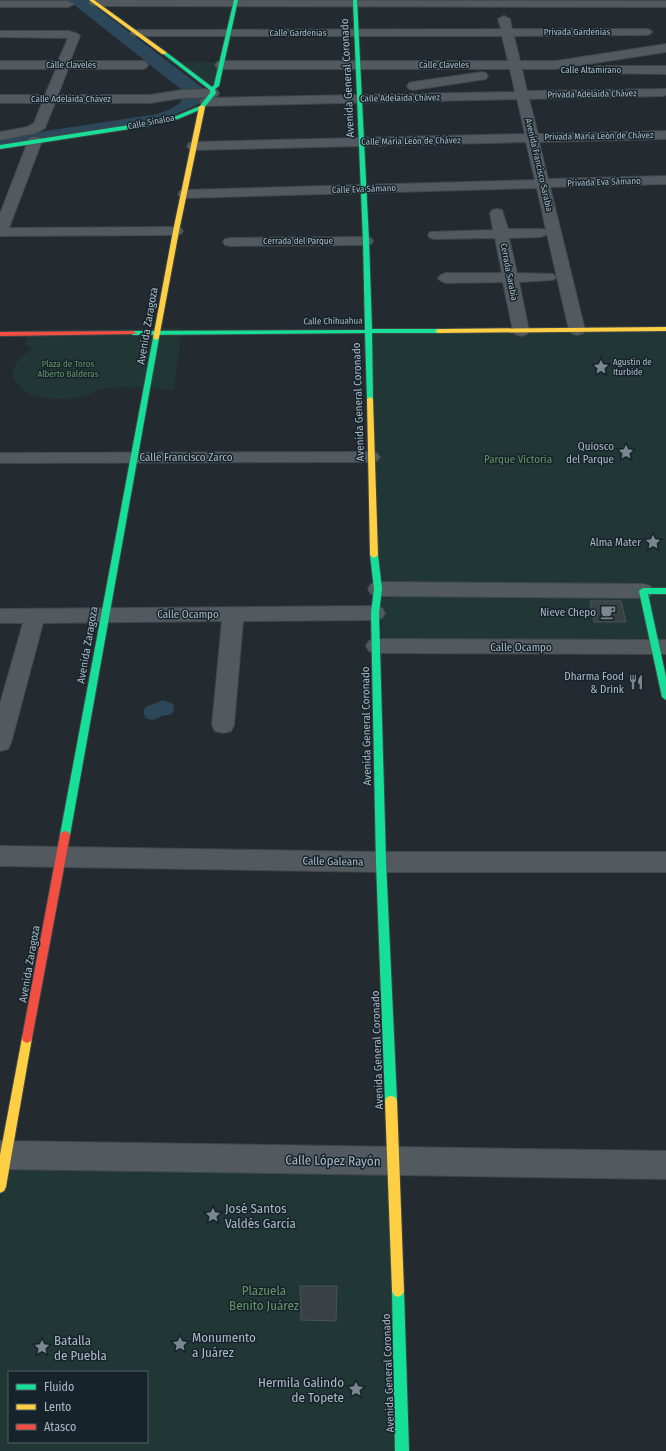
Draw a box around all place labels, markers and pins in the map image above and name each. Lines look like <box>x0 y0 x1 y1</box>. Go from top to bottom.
place label: Agustín de Iturbide <box>613 357 652 377</box>
place icon: Agustín de Iturbide <box>592 358 610 376</box>
place label: Quiosco del Parque <box>566 440 614 466</box>
place icon: Quiosco del Parque <box>617 443 635 461</box>
place icon: Alma Mater <box>644 533 662 551</box>
place label: Alma Mater <box>590 536 641 549</box>
cafe icon: Nieve Chepo <box>599 603 617 621</box>
place label: Nieve Chepo <box>540 606 596 619</box>
place label: Dharma Food & Drink <box>564 670 625 696</box>
restaurant icon: Dharma Food & Drink <box>627 673 645 691</box>
place label: José Santos Valdés García <box>225 1201 296 1231</box>
place icon: José Santos Valdés García <box>204 1206 222 1224</box>
place label: Monumento a Juárez <box>192 1330 256 1360</box>
place label: Batalla de Puebla <box>54 1333 107 1363</box>
place icon: Monumento a Juárez <box>171 1335 189 1353</box>
place icon: Batalla de Puebla <box>33 1338 51 1356</box>
place label: Hermila Galindo de Topete <box>258 1375 344 1405</box>
place icon: Hermila Galindo de Topete <box>347 1380 365 1398</box>

